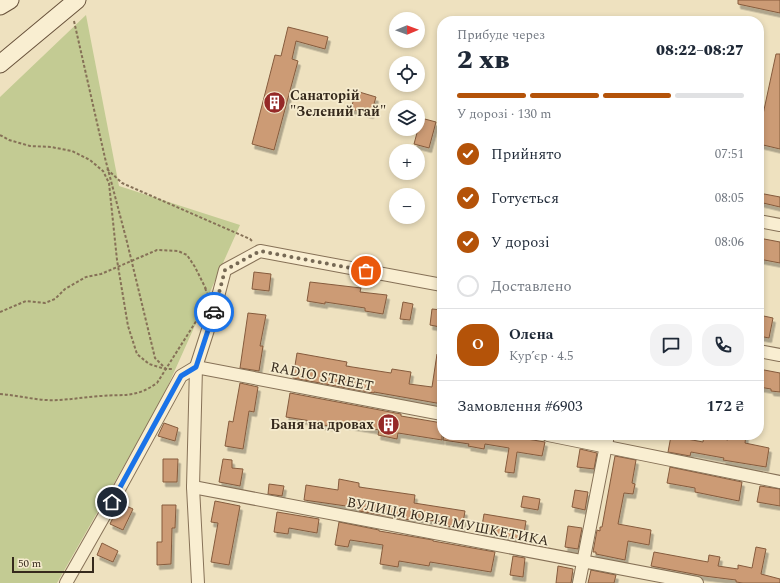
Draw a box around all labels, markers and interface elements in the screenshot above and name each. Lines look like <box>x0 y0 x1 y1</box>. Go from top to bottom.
north arrow <box>389 12 425 48</box>
map controls <box>389 12 425 224</box>
text: Прибуде через <box>457 25 545 45</box>
text: 08:22–08:27 <box>656 39 744 62</box>
text: 2 хв <box>457 40 509 80</box>
button: locate <box>389 56 425 92</box>
place label: Санаторій "Зелений гай" <box>290 85 386 122</box>
building icon: Санаторій "Зелений гай" <box>262 90 288 116</box>
button: layers <box>389 100 425 136</box>
text: У дорозі · 130 m <box>457 104 551 124</box>
icon: check <box>457 143 479 165</box>
text: Прийнято <box>491 143 562 166</box>
button: + <box>389 144 425 180</box>
text: 07:51 <box>715 144 744 164</box>
icon: check <box>457 187 479 209</box>
text: Готується <box>491 187 559 210</box>
button: − <box>389 188 425 224</box>
text: 08:05 <box>715 188 744 208</box>
icon: check <box>457 231 479 253</box>
text: У дорозі <box>491 231 550 254</box>
text: 08:06 <box>715 232 744 252</box>
pin <box>349 254 383 288</box>
icon: bag <box>355 260 377 282</box>
text: Доставлено <box>491 275 572 298</box>
courier <box>194 292 234 332</box>
icon: car <box>203 301 225 323</box>
text: Олена <box>509 323 554 346</box>
button: chat <box>650 324 692 366</box>
button: phone <box>702 324 744 366</box>
text: О <box>472 333 484 356</box>
text: Кур’єр · 4.5 <box>509 346 574 366</box>
street label: RADIO STREET <box>269 356 375 397</box>
text: Замовлення #6903 <box>457 395 583 418</box>
text: 172 ₴ <box>707 395 744 418</box>
building icon: Баня на дровах <box>376 411 402 437</box>
place label: Баня на дровах <box>270 414 374 435</box>
pin <box>95 485 129 519</box>
icon: home <box>101 491 123 513</box>
street label: ВУЛИЦЯ ЮРІЯ МУШКЕТИКА <box>345 492 551 551</box>
scale bar <box>12 555 94 574</box>
text: 50 m <box>18 555 41 572</box>

